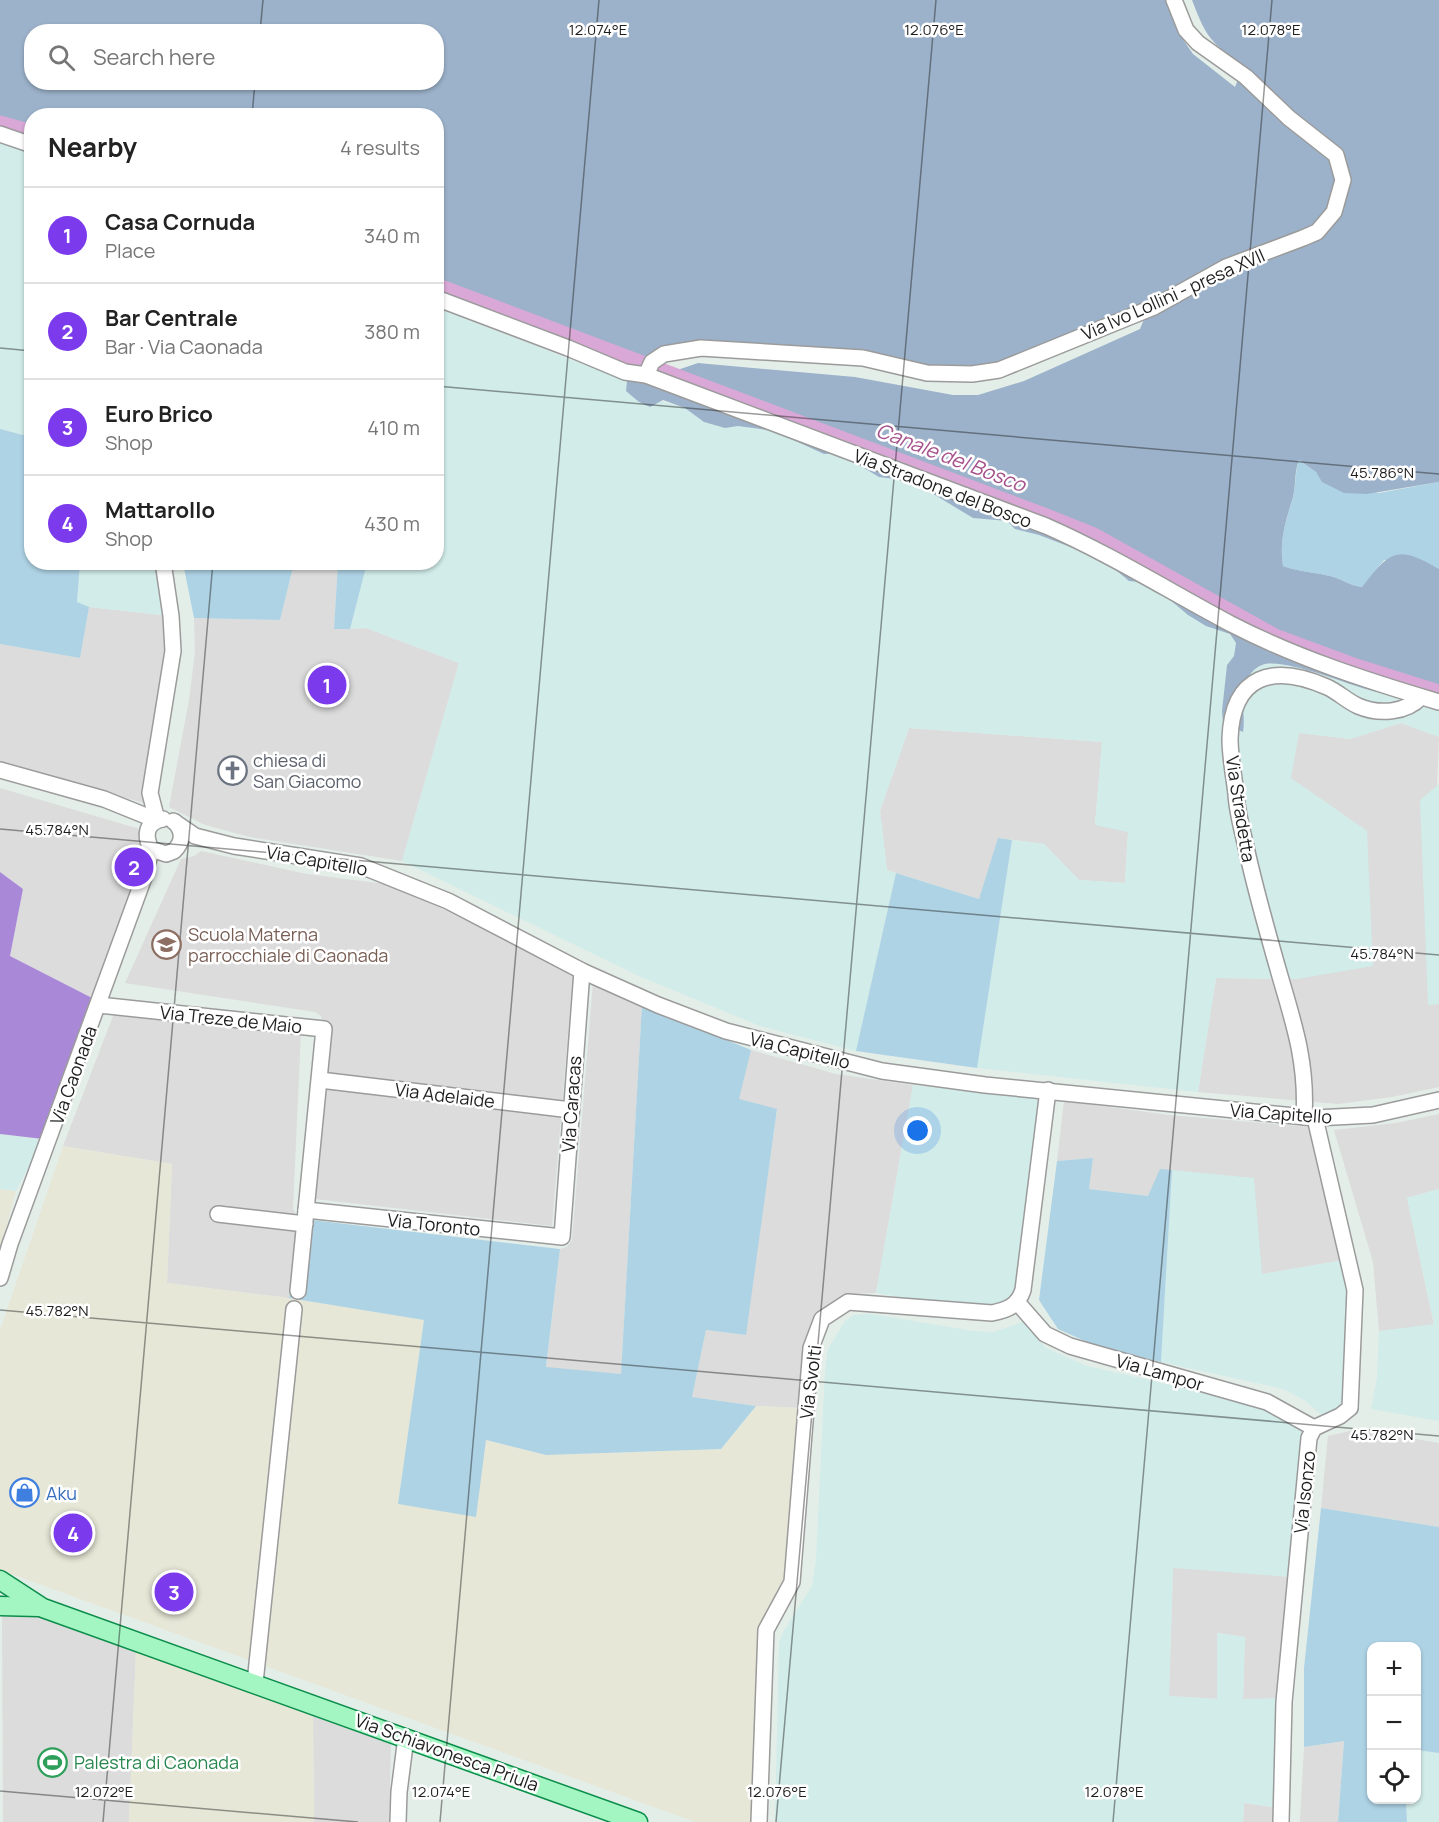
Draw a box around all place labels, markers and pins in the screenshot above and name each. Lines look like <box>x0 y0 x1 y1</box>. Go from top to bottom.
pin: 1 <box>308 662 346 708</box>
place label: chiesa di San Giacomo <box>253 748 361 793</box>
church icon: chiesa di San Giacomo <box>216 754 248 786</box>
pin: 2 <box>114 844 154 890</box>
place label: Scuola Materna parrocchiale di Caonada <box>188 922 388 967</box>
school or university icon: Scuola Materna parrocchiale di Caonada <box>151 928 183 960</box>
shop icon: Aku <box>9 1477 41 1509</box>
place label: Aku <box>46 1481 77 1505</box>
pin: 4 <box>54 1510 92 1556</box>
pin: 3 <box>154 1570 194 1614</box>
sports icon: Palestra di Caonada <box>37 1746 69 1778</box>
place label: Palestra di Caonada <box>74 1750 239 1774</box>

